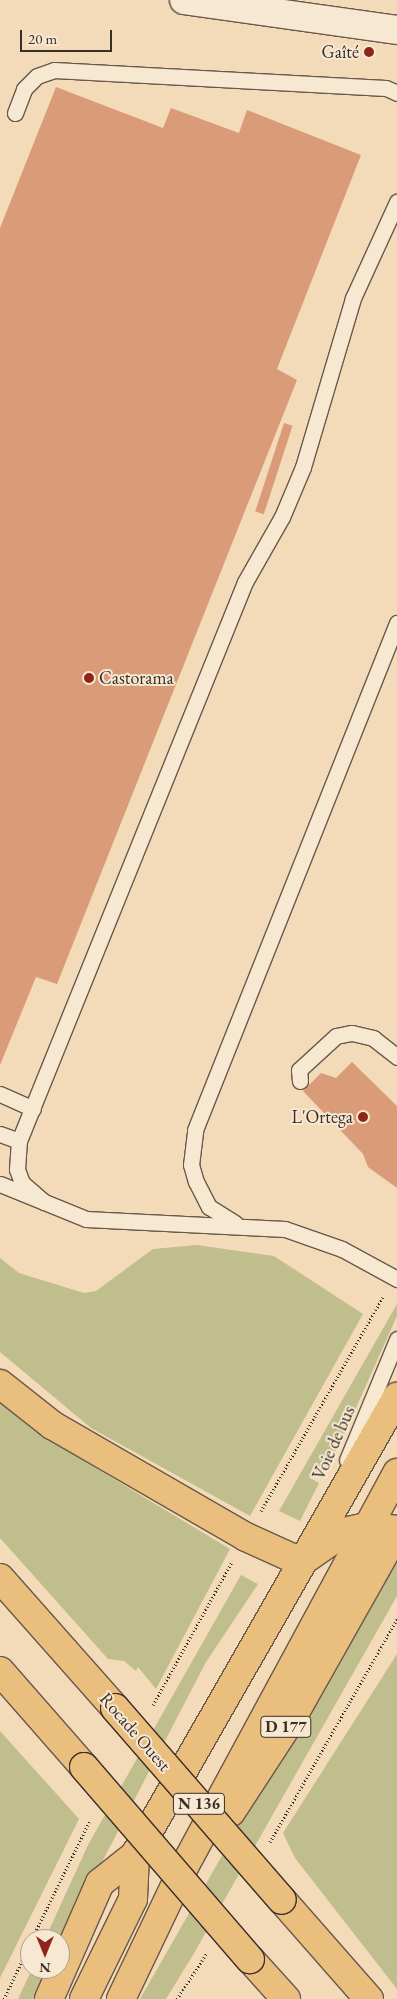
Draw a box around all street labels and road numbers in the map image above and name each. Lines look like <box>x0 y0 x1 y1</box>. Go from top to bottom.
street label: Voie de bus <box>308 1403 360 1483</box>
street label: Rocade Ouest <box>95 1688 175 1776</box>
road number: D 177 <box>260 1714 312 1740</box>
road number: N 136 <box>173 1790 225 1818</box>

